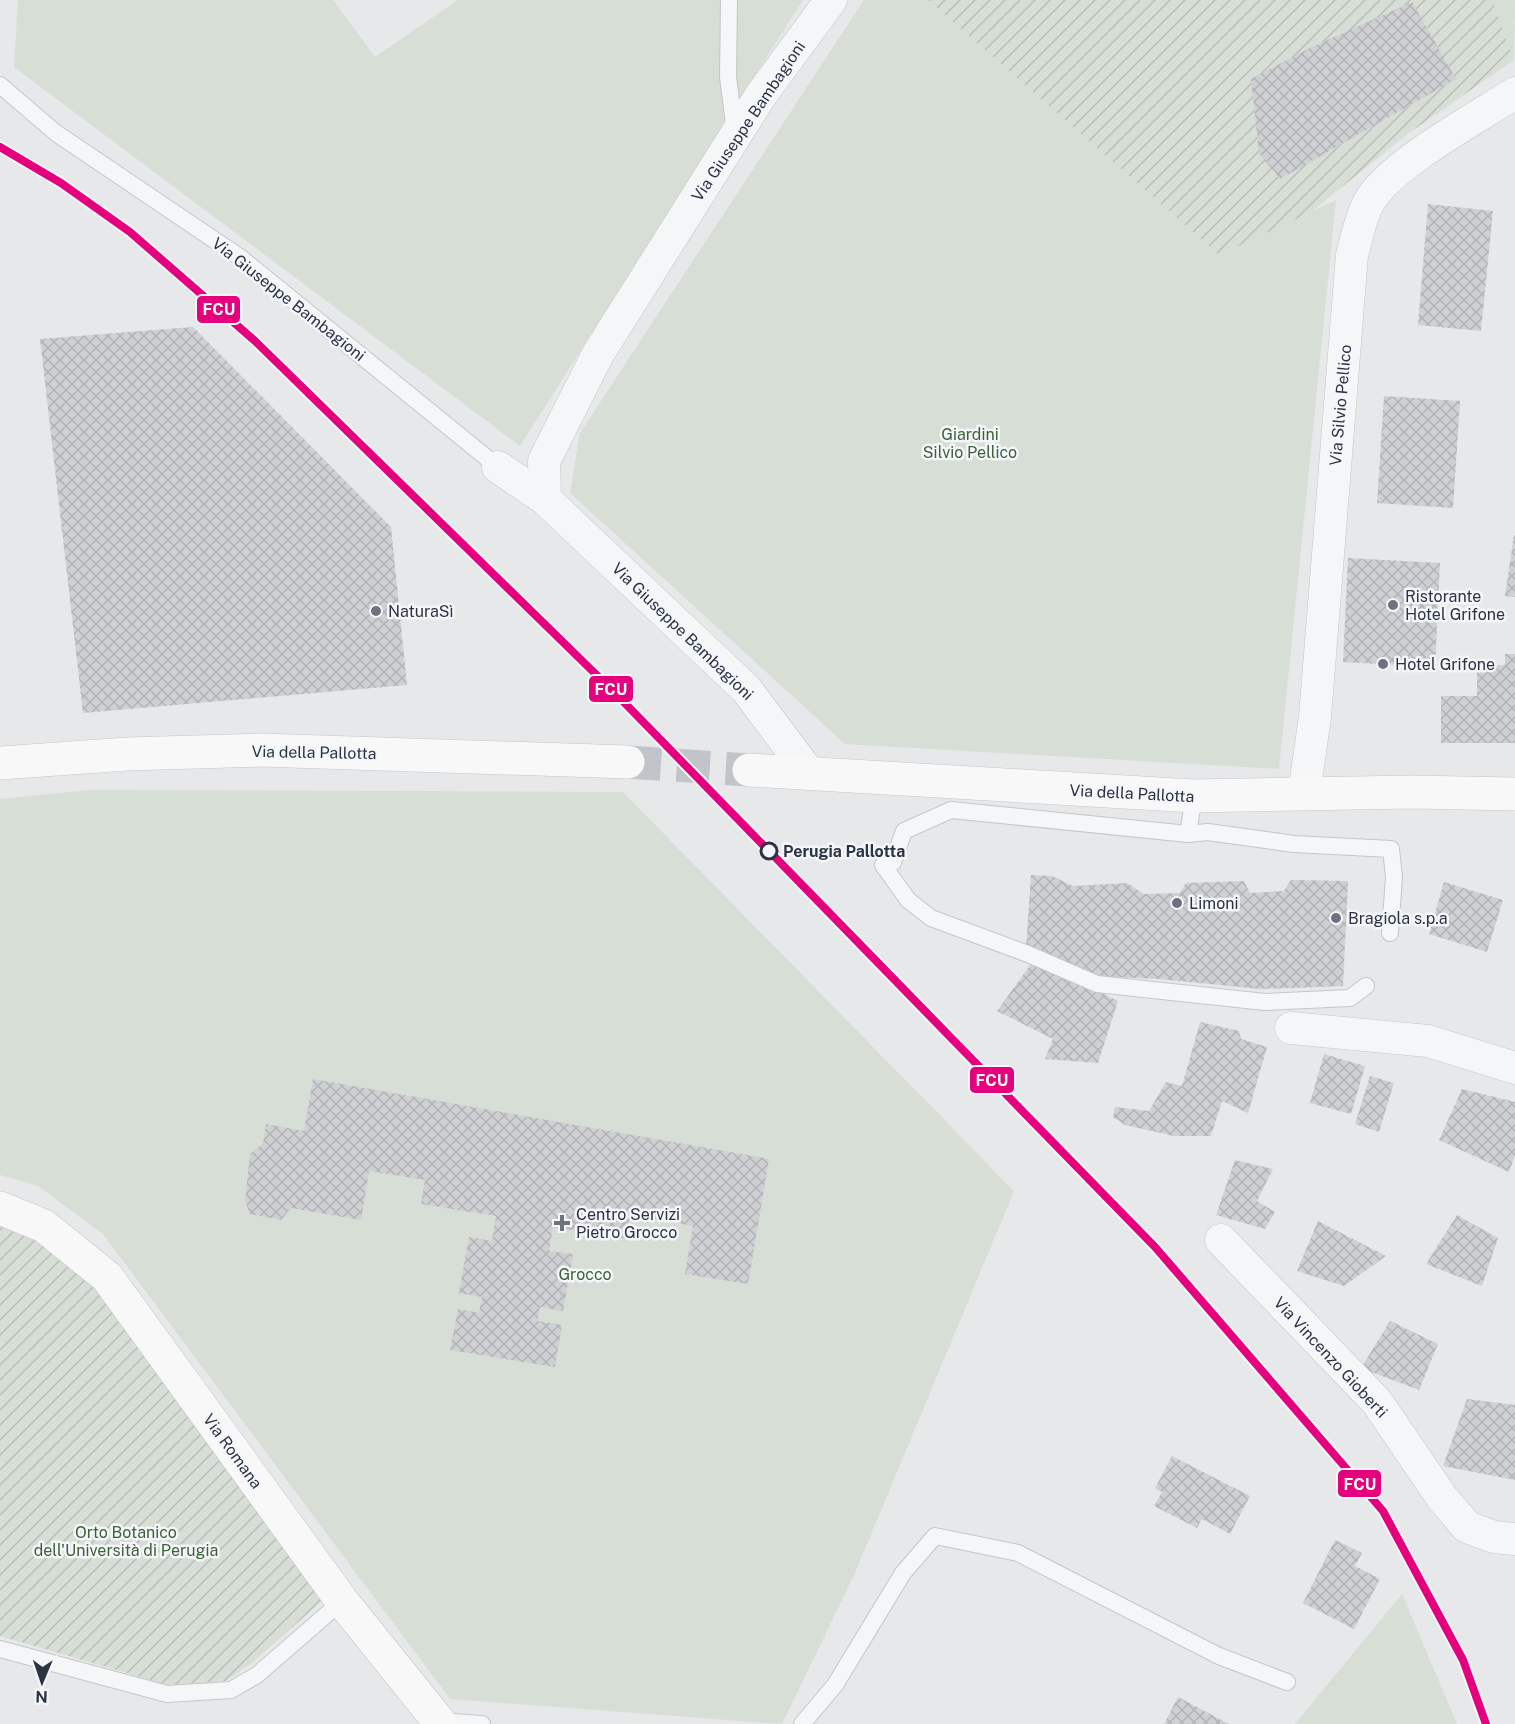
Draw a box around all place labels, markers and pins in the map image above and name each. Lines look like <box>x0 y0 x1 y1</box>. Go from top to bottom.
place label: Ristorante Hotel Grifone <box>1405 587 1505 624</box>
marker: Ristorante Hotel Grifone <box>1386 598 1400 612</box>
place label: NaturaSì <box>388 602 453 621</box>
marker: NaturaSì <box>369 604 383 618</box>
place label: Hotel Grifone <box>1395 655 1495 674</box>
marker: Hotel Grifone <box>1376 657 1390 671</box>
marker: Perugia Pallotta <box>760 842 778 860</box>
place label: Perugia Pallotta <box>783 842 905 861</box>
place label: Limoni <box>1189 894 1238 913</box>
marker: Limoni <box>1170 896 1184 910</box>
place label: Bragiola s.p.a <box>1348 909 1448 928</box>
marker: Bragiola s.p.a <box>1329 911 1343 925</box>
place label: Centro Servizi Pietro Grocco <box>576 1205 680 1242</box>
marker: Centro Servizi Pietro Grocco <box>553 1214 571 1232</box>

